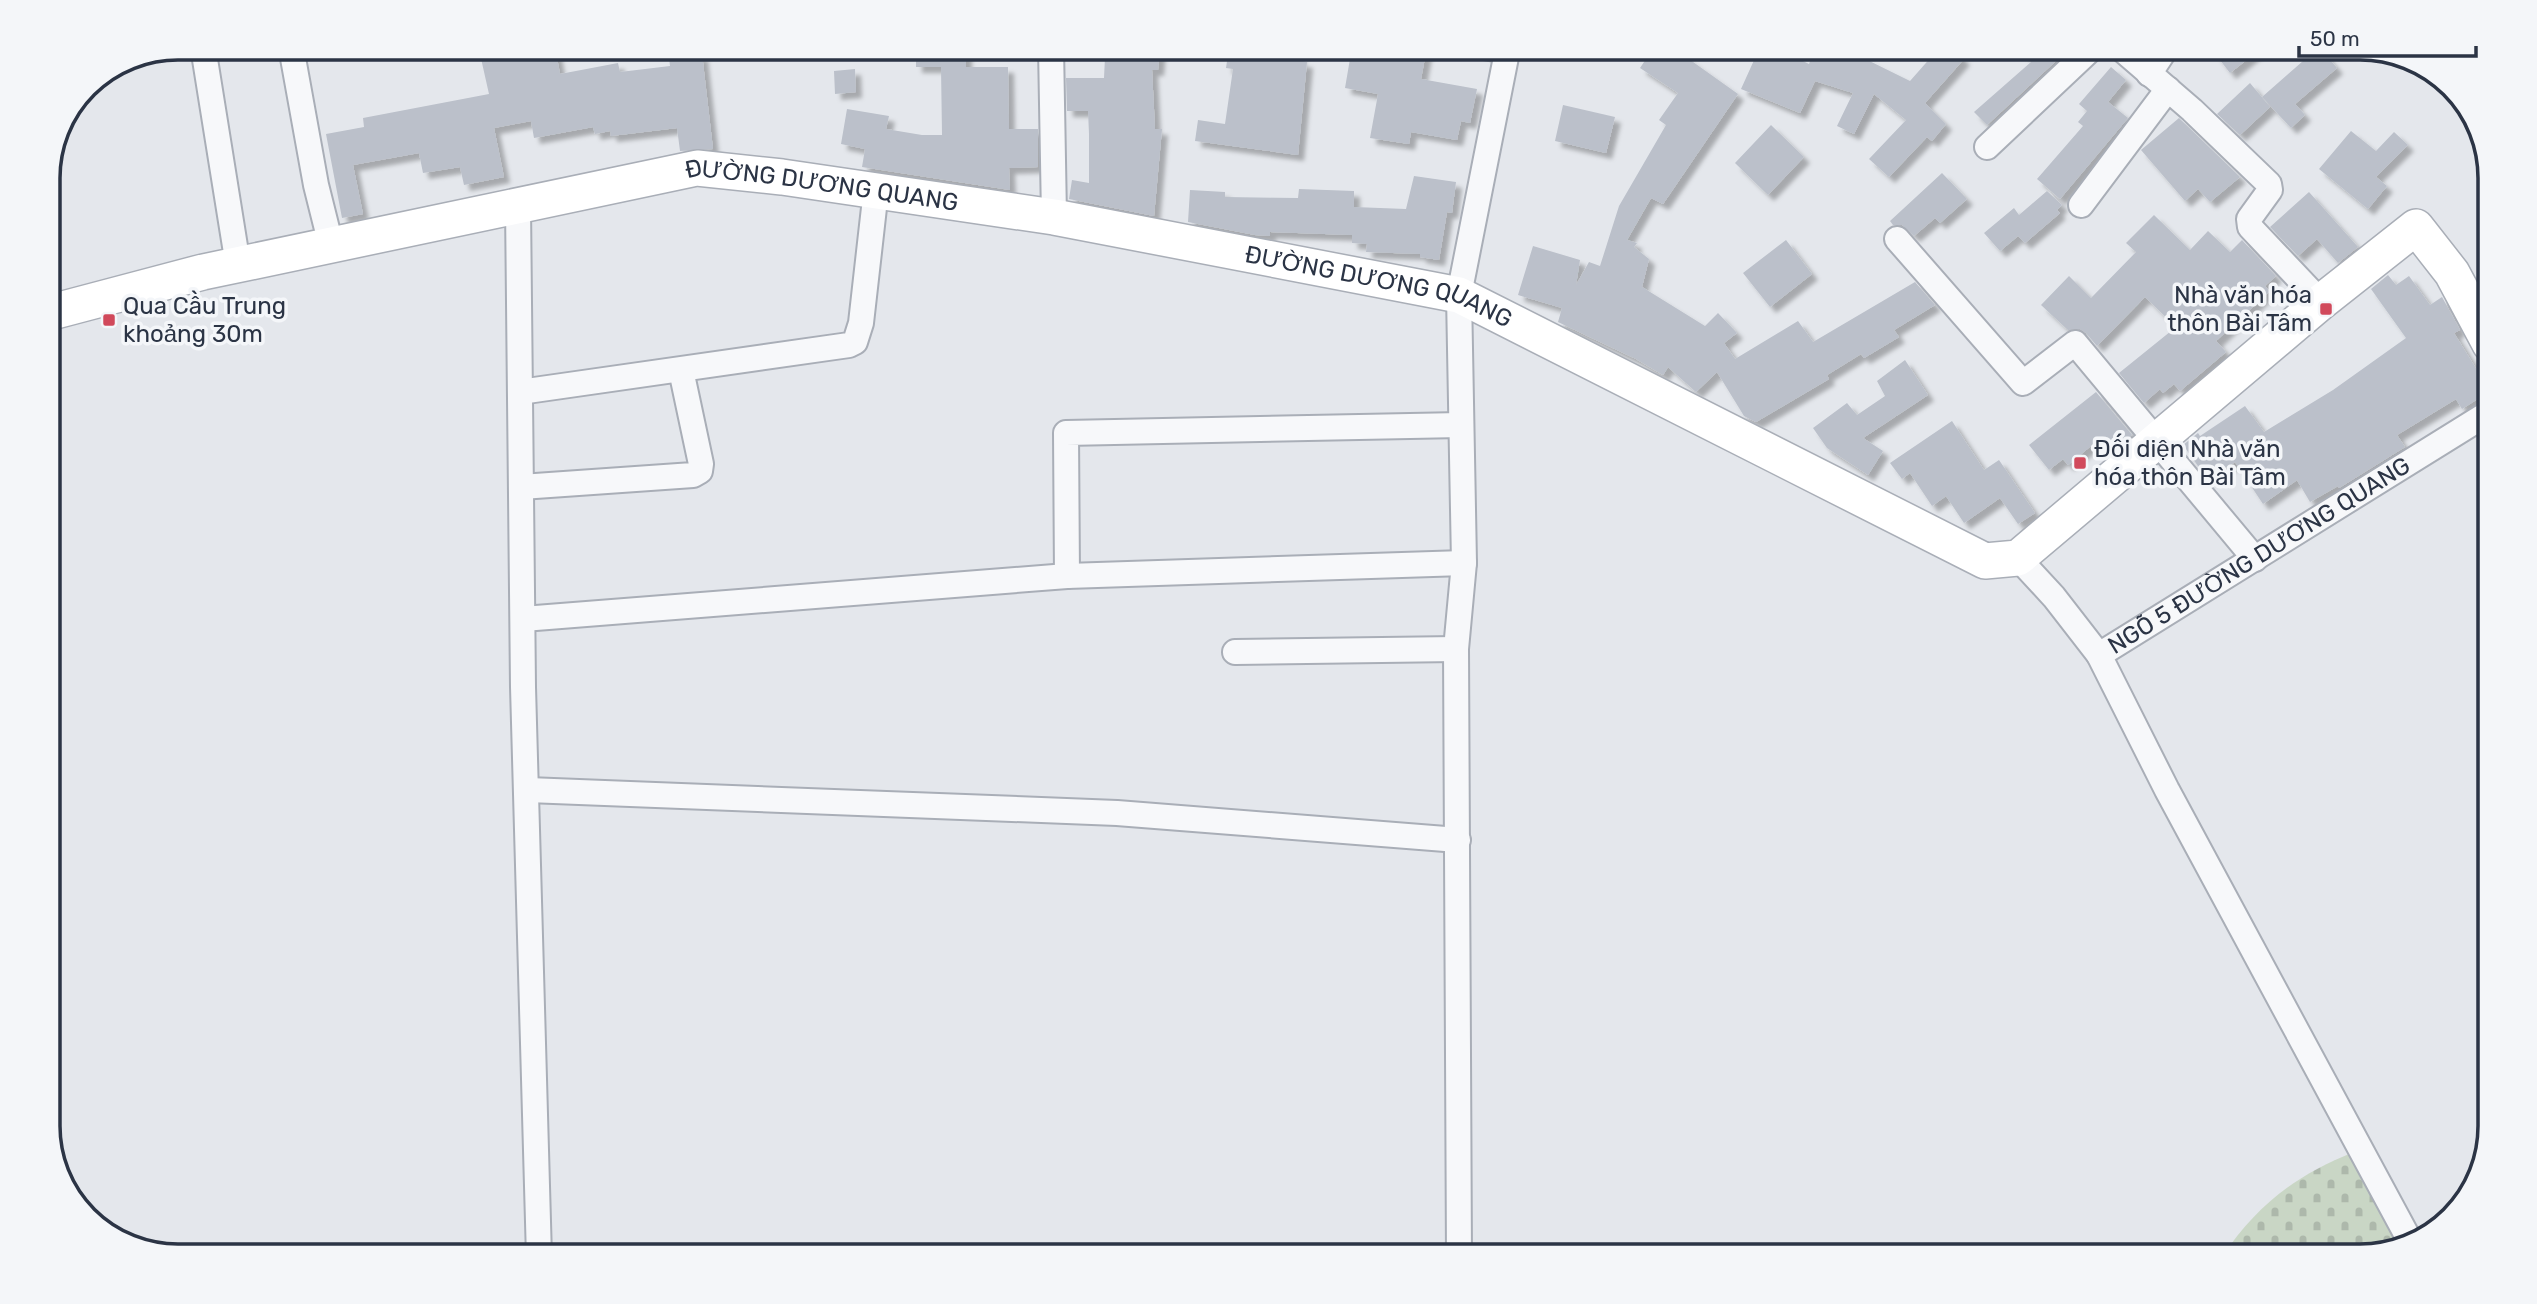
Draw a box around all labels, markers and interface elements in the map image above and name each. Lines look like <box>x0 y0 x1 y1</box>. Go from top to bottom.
scale bar <box>2299 14 2476 58</box>
text: 50 m <box>2310 26 2360 51</box>
street label: ĐƯỜNG DƯƠNG QUANG <box>683 153 960 217</box>
street label: ĐƯỜNG DƯƠNG QUANG <box>1243 240 1517 333</box>
place label: Nhà văn hóa thôn Bài Tâm <box>2167 281 2312 337</box>
place label: Qua Cầu Trung khoảng 30m <box>123 290 286 348</box>
marker: Nhà văn hóa thôn Bài Tâm <box>2318 301 2334 317</box>
marker: Qua Cầu Trung khoảng 30m <box>101 312 117 328</box>
place label: Đối diện Nhà văn hóa thôn Bài Tâm <box>2094 433 2286 491</box>
street label: NGÕ 5 ĐƯỜNG DƯƠNG QUANG <box>2103 451 2415 660</box>
marker: Đối diện Nhà văn hóa thôn Bài Tâm <box>2072 455 2088 471</box>

